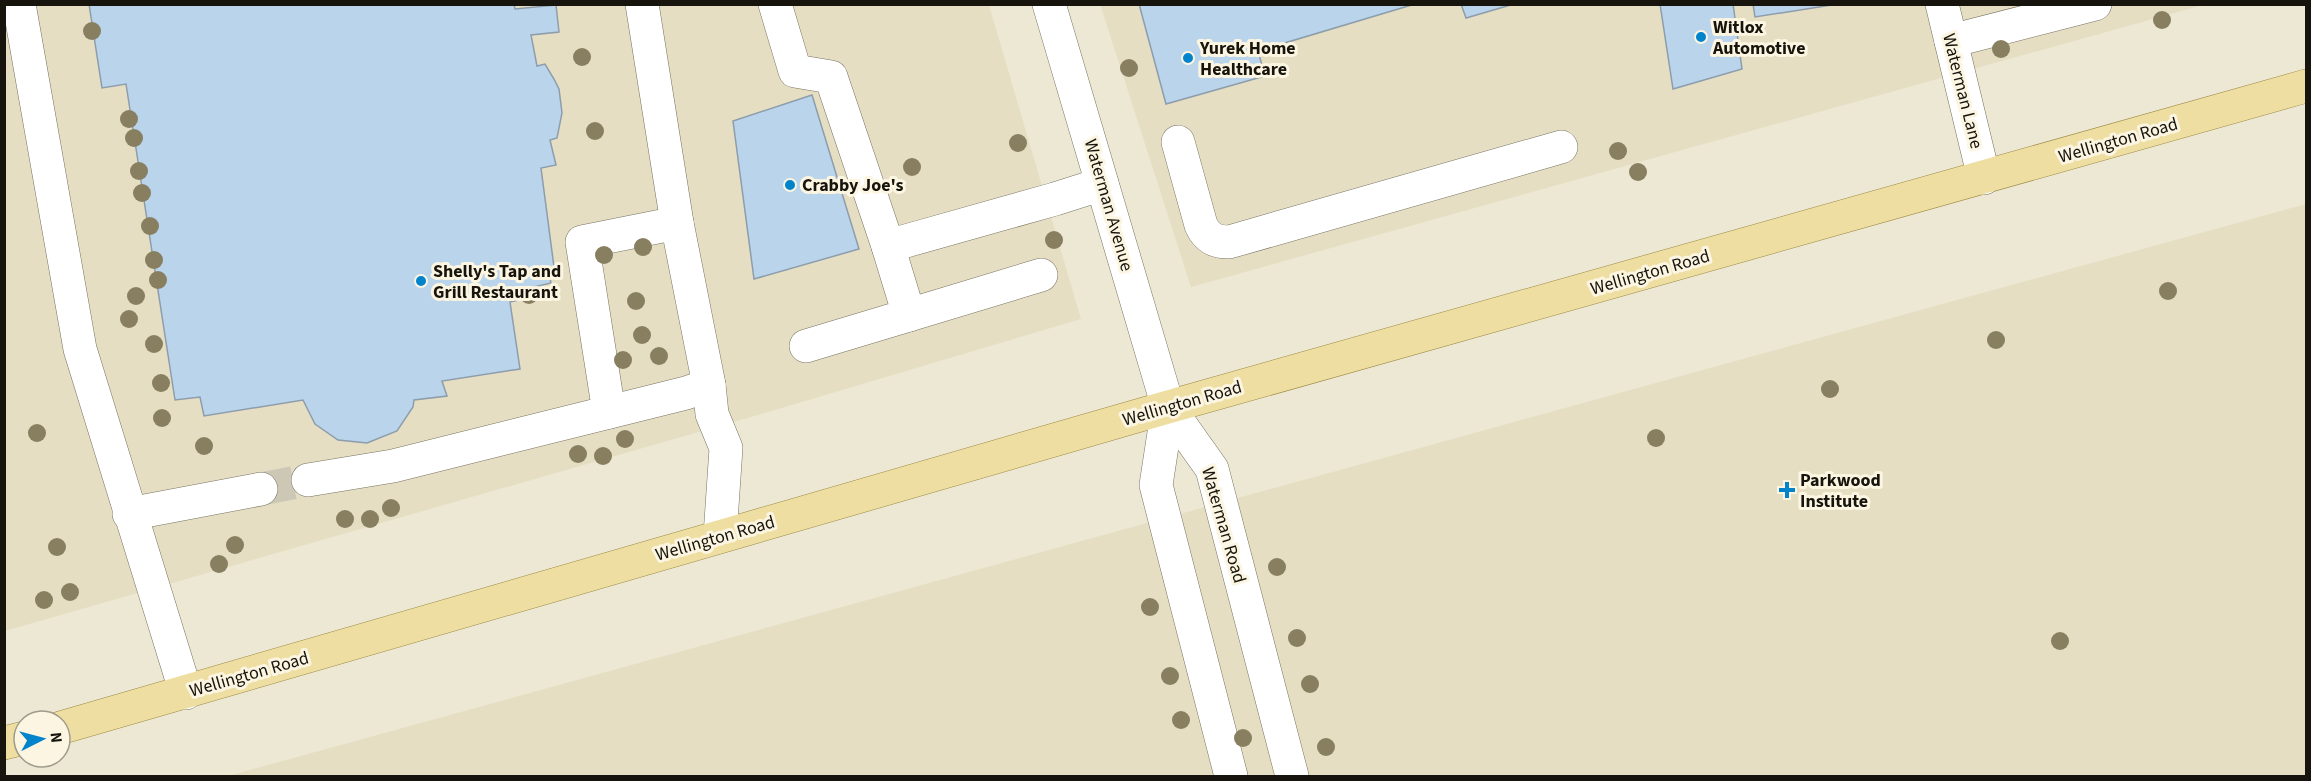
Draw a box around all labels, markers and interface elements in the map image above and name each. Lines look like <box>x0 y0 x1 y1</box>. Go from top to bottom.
place label: Witlox Automotive <box>1712 15 1805 61</box>
marker: Witlox Automotive <box>1694 30 1708 44</box>
street label: Waterman Lane <box>1936 31 1989 151</box>
place label: Yurek Home Healthcare <box>1199 36 1296 82</box>
marker: Yurek Home Healthcare <box>1181 51 1195 65</box>
street label: Wellington Road <box>2055 111 2181 169</box>
street label: Waterman Avenue <box>1078 136 1139 274</box>
place label: Crabby Joe's <box>802 173 904 198</box>
marker: Crabby Joe's <box>783 178 797 192</box>
street label: Wellington Road <box>1587 243 1713 301</box>
place label: Shelly's Tap and Grill Restaurant <box>433 259 561 305</box>
marker: Shelly's Tap and Grill Restaurant <box>414 274 428 288</box>
street label: Wellington Road <box>1119 374 1245 432</box>
street label: Waterman Road <box>1195 464 1252 586</box>
place label: Parkwood Institute <box>1800 468 1881 514</box>
marker: Parkwood Institute <box>1778 481 1796 499</box>
street label: Wellington Road <box>652 509 778 567</box>
street label: Wellington Road <box>186 645 312 703</box>
north arrow <box>12 709 72 769</box>
text: N <box>44 731 67 744</box>

